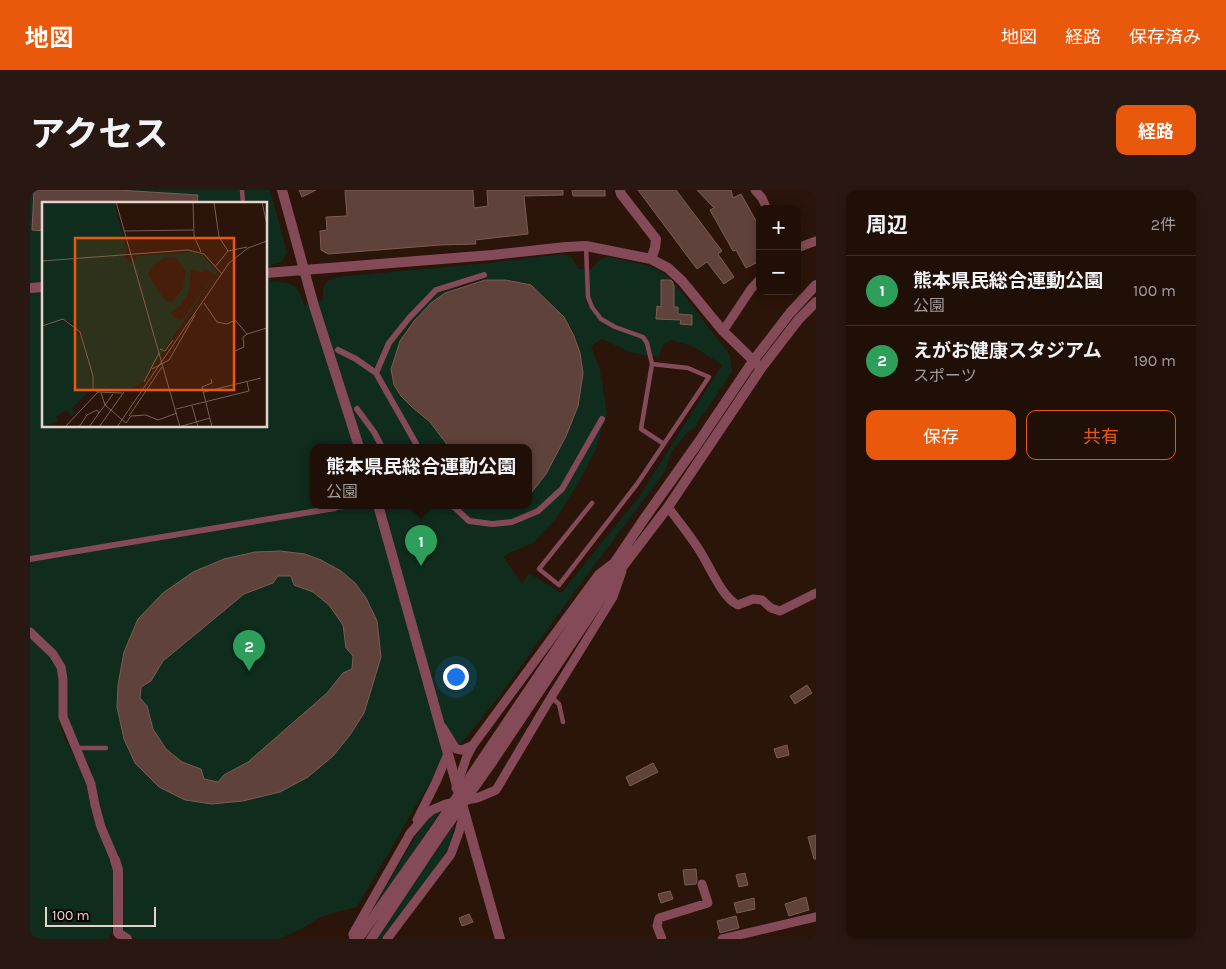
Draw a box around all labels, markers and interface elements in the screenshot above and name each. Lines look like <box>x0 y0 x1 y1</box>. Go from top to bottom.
text: 地図 <box>25 24 73 52</box>
text: 地図 <box>1001 26 1037 48</box>
text: 経路 <box>1065 26 1101 48</box>
text: 保存済み <box>1129 26 1201 48</box>
button: 経路 <box>1116 105 1196 155</box>
text: アクセス <box>30 114 168 155</box>
inset map <box>42 202 268 428</box>
map controls <box>756 205 801 295</box>
button: + <box>756 205 801 250</box>
text: 周辺 <box>866 213 908 237</box>
text: 2件 <box>1151 215 1176 234</box>
button: − <box>756 250 801 295</box>
text: 熊本県民総合運動公園 <box>913 270 1103 292</box>
text: 1 <box>879 281 885 300</box>
text: 100 m <box>1133 281 1176 300</box>
text: 公園 <box>913 296 945 315</box>
text: えがお健康スタジアム <box>913 340 1102 362</box>
text: 2 <box>877 351 887 370</box>
text: 190 m <box>1133 351 1176 370</box>
text: スポーツ <box>913 366 977 385</box>
button: 保存 <box>866 410 1016 460</box>
button: 共有 <box>1026 410 1176 460</box>
popup <box>310 444 532 509</box>
text: 熊本県民総合運動公園 <box>326 456 516 478</box>
text: 公園 <box>326 482 358 501</box>
pin: 1 <box>405 525 437 566</box>
pin: 2 <box>233 630 265 671</box>
your location <box>443 664 469 690</box>
scale bar <box>45 904 156 927</box>
text: 100 m <box>52 907 90 924</box>

